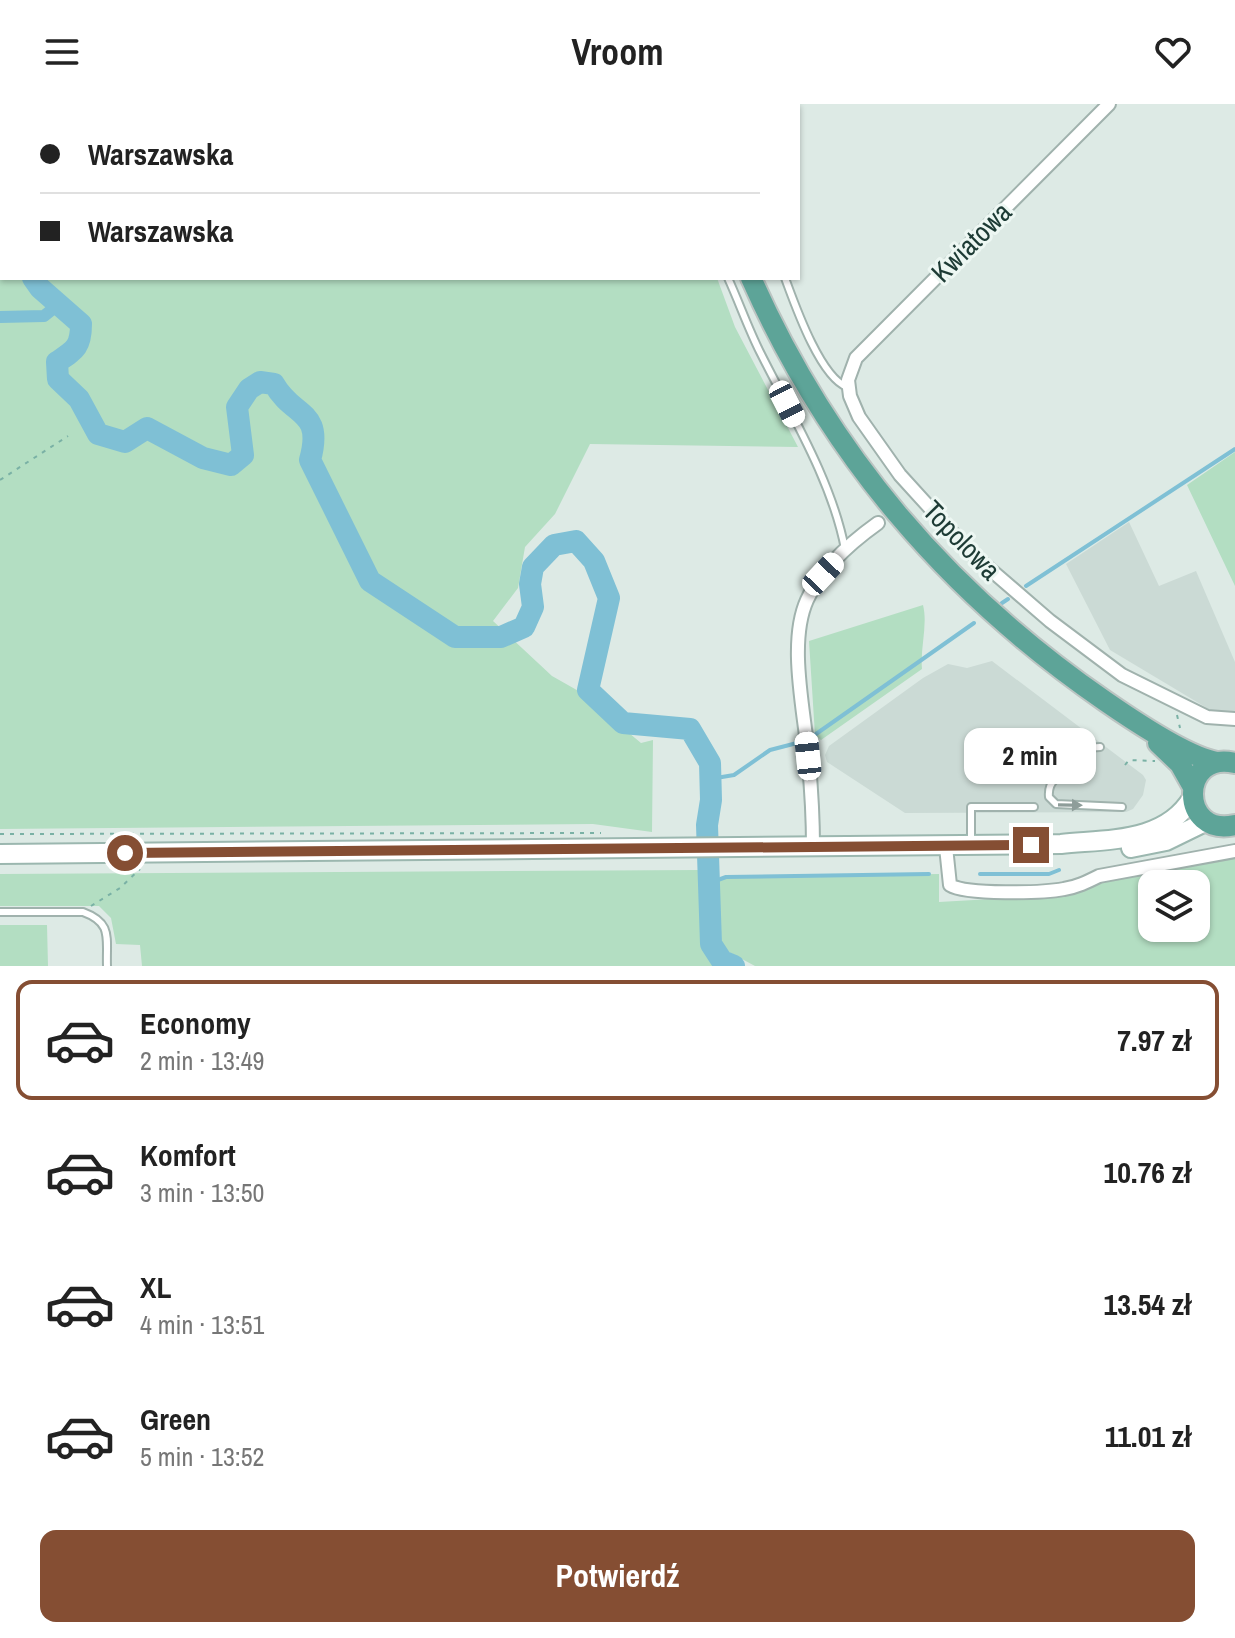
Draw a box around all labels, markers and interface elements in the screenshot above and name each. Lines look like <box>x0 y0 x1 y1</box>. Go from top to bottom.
text: Vroom <box>572 28 663 76</box>
icon: menu <box>40 30 84 74</box>
icon: heart <box>1151 30 1195 74</box>
text: Warszawska <box>88 134 233 174</box>
street label: Kwiatowa <box>922 193 1020 291</box>
text: Warszawska <box>88 211 233 251</box>
car <box>765 377 809 431</box>
street label: Topolowa <box>915 492 1010 588</box>
car <box>798 548 848 600</box>
callout: 2 min <box>965 729 1097 785</box>
car <box>794 731 822 781</box>
text: 2 min <box>1002 738 1058 773</box>
one-way arrow <box>1058 798 1083 811</box>
route end <box>1013 827 1049 863</box>
route start <box>107 835 143 871</box>
map controls <box>1138 870 1210 942</box>
button: layers <box>1138 870 1210 942</box>
text: Economy <box>140 1003 251 1043</box>
icon: car <box>44 1004 116 1076</box>
text: 7.97 zł <box>1117 1020 1191 1060</box>
text: 2 min · 13:49 <box>140 1043 264 1078</box>
text: Komfort <box>140 1135 236 1175</box>
icon: car <box>44 1136 116 1208</box>
text: 10.76 zł <box>1103 1152 1191 1192</box>
text: 3 min · 13:50 <box>140 1175 264 1210</box>
text: XL <box>140 1267 171 1307</box>
icon: car <box>44 1268 116 1340</box>
text: 13.54 zł <box>1103 1284 1191 1324</box>
text: 4 min · 13:51 <box>140 1307 264 1342</box>
text: Green <box>140 1399 211 1439</box>
icon: car <box>44 1400 116 1472</box>
text: 11.01 zł <box>1105 1416 1191 1456</box>
text: 5 min · 13:52 <box>140 1439 264 1474</box>
button: Potwierdź <box>40 1530 1195 1622</box>

